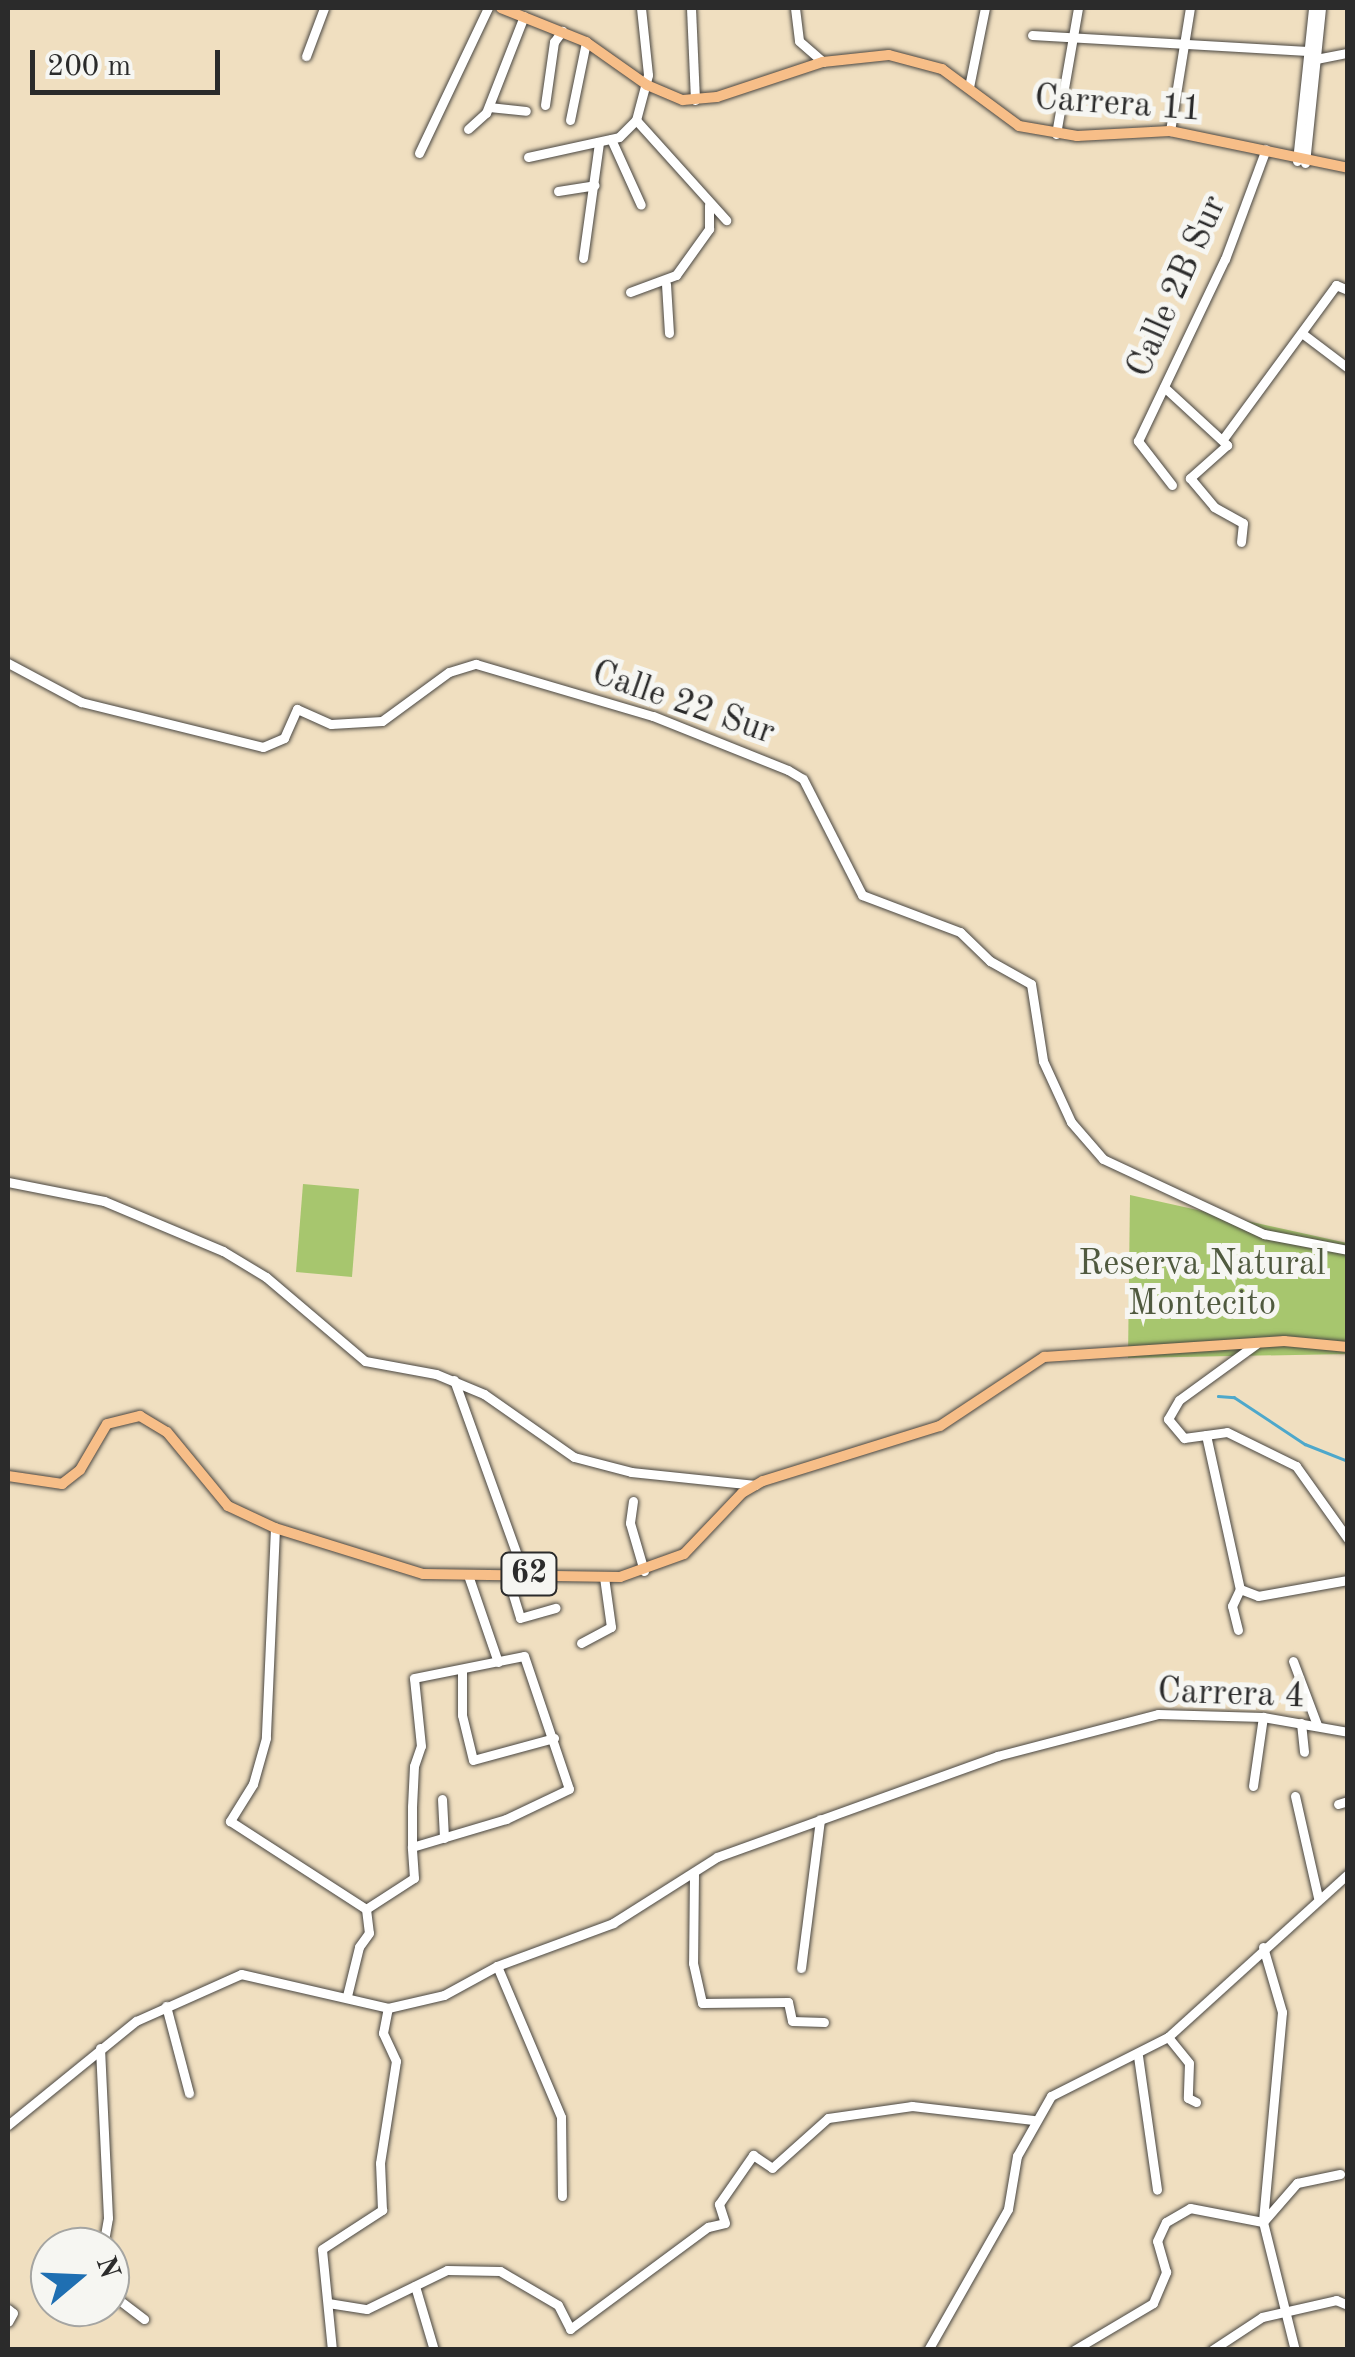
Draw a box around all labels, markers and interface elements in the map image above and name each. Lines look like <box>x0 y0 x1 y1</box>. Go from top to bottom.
scale bar <box>35 30 225 92</box>
text: 200 m <box>47 52 131 82</box>
street label: Carrera 11 <box>1033 78 1203 132</box>
street label: Calle 2B Sur <box>1119 190 1237 384</box>
street label: Calle 22 Sur <box>586 653 780 755</box>
park label: Reserva Natural Montecito <box>1078 1244 1326 1326</box>
road number: 62 <box>499 1547 559 1601</box>
street label: Carrera 4 <box>1157 1671 1305 1719</box>
north arrow <box>30 2227 130 2327</box>
text: N <box>90 2253 123 2283</box>

